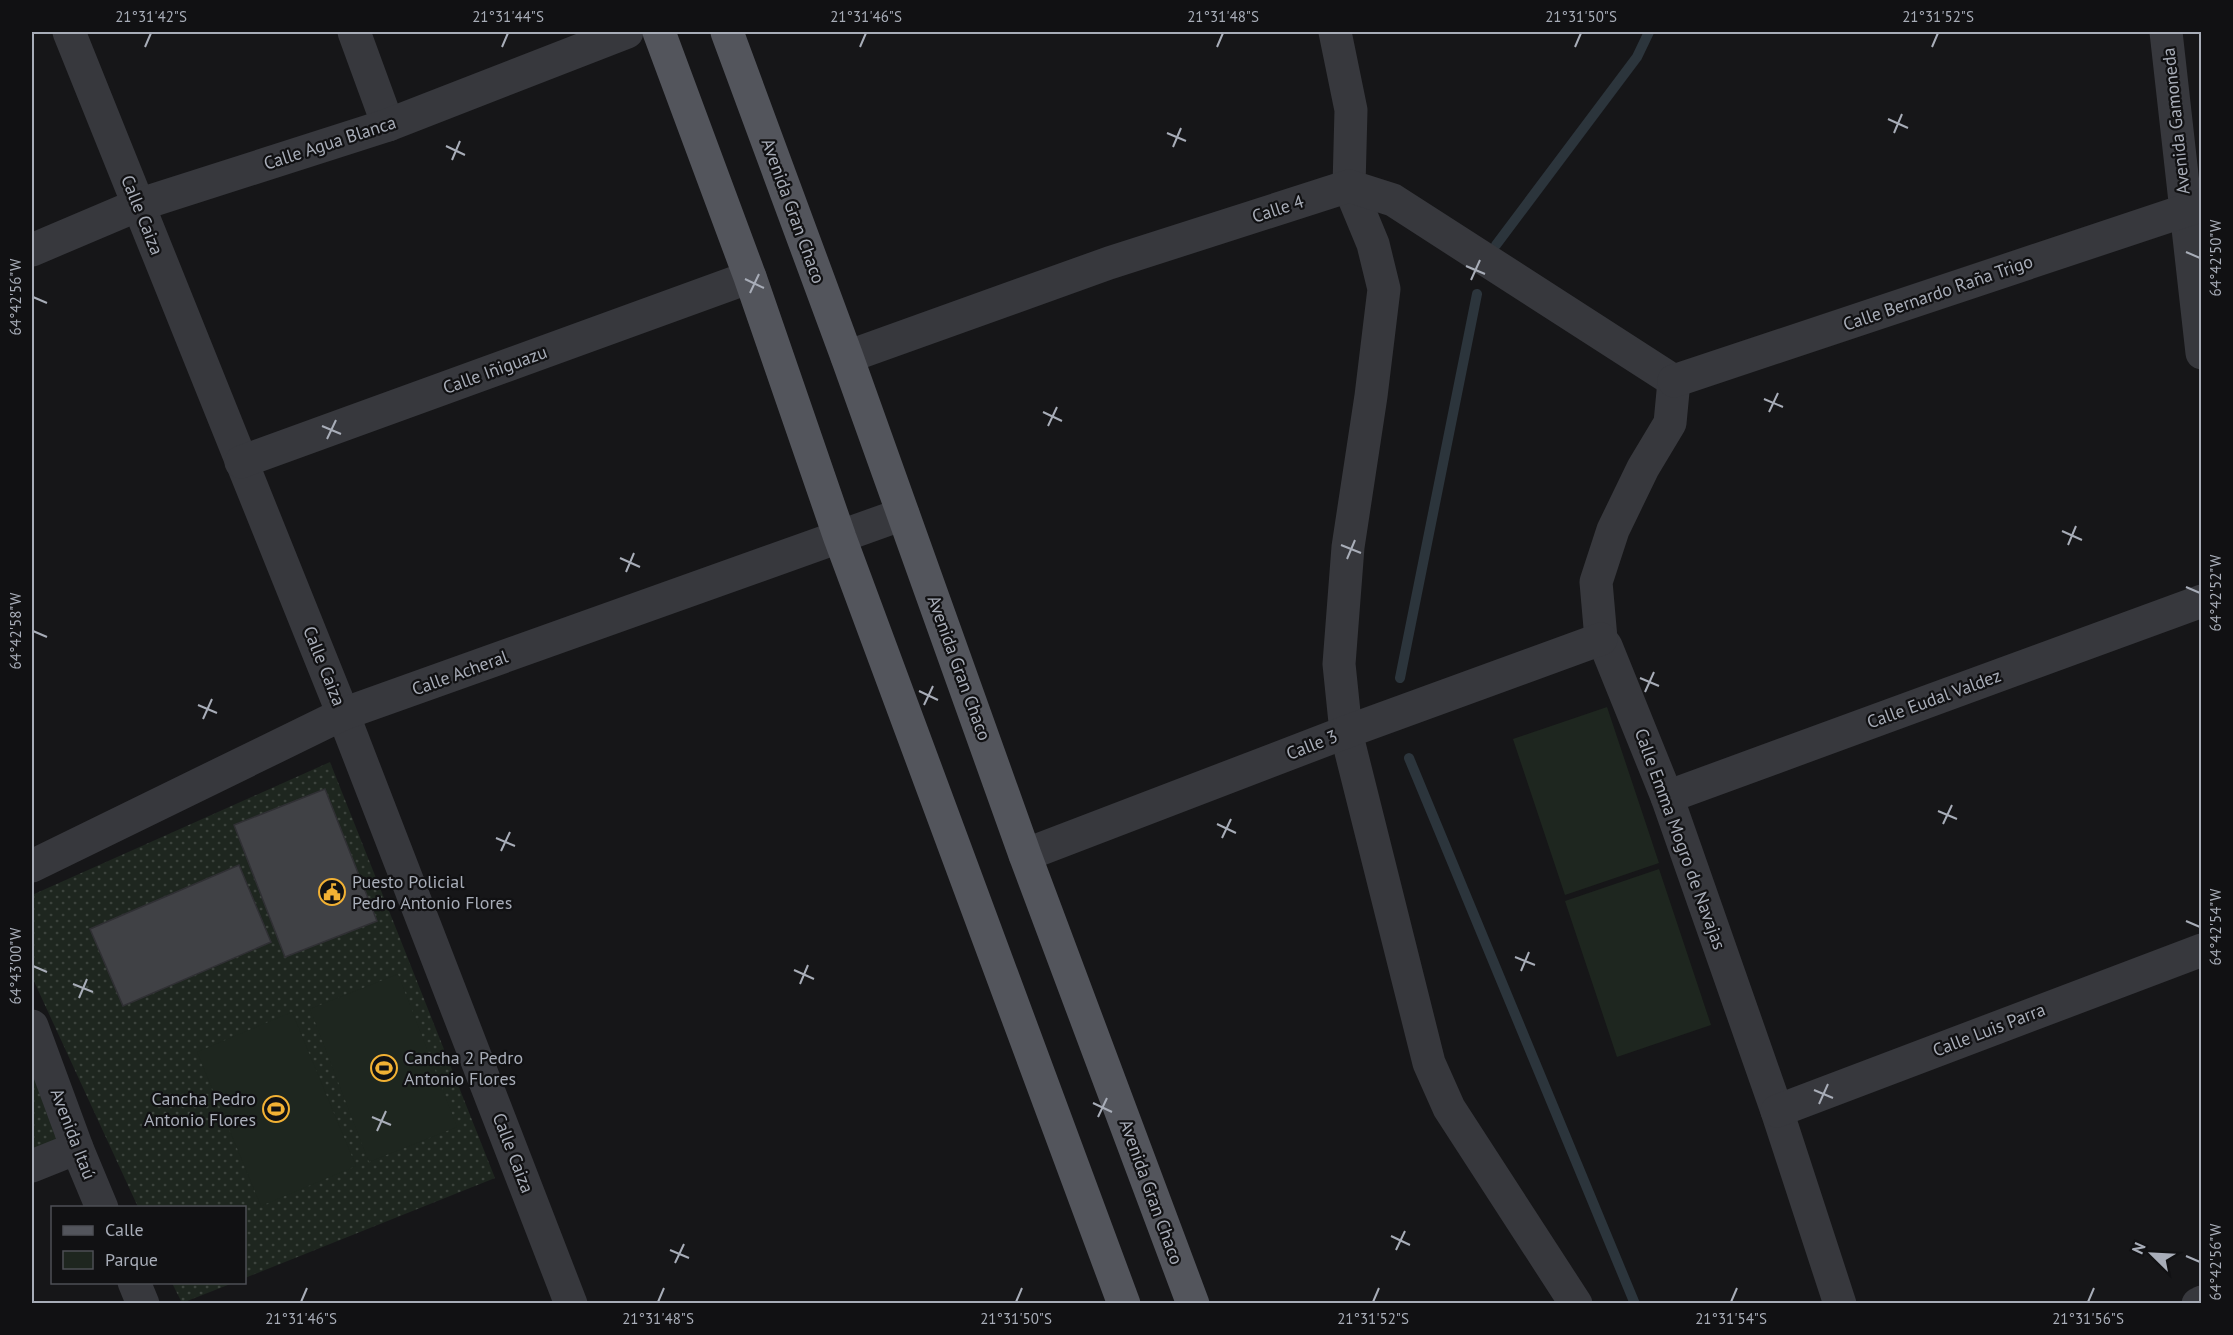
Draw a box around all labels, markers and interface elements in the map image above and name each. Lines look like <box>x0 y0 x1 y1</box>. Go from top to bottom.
text: 21°31'42"S <box>115 7 187 26</box>
text: 21°31'44"S <box>472 7 544 26</box>
text: 21°31'46"S <box>830 7 902 26</box>
text: 21°31'48"S <box>1187 7 1259 26</box>
text: 21°31'50"S <box>1545 7 1617 26</box>
text: 21°31'52"S <box>1902 7 1974 26</box>
street label: Avenida Gamoneda <box>2156 47 2195 196</box>
street label: Calle Agua Blanca <box>261 110 399 175</box>
street label: Avenida Gran Chaco <box>757 135 830 287</box>
street label: Calle Caiza <box>116 172 169 258</box>
street label: Calle 4 <box>1249 189 1307 228</box>
text: 64°42'50"W <box>2206 219 2225 296</box>
street label: Calle Bernardo Raña Trigo <box>1840 249 2036 336</box>
text: 64°42'56"W <box>6 258 25 335</box>
street label: Calle Iñiguazu <box>440 340 550 399</box>
text: 64°42'52"W <box>2206 554 2225 631</box>
text: 64°42'58"W <box>6 592 25 669</box>
street label: Avenida Gran Chaco <box>923 592 996 744</box>
street label: Calle Caiza <box>298 623 351 709</box>
street label: Calle Acheral <box>409 644 512 701</box>
street label: Calle Eudal Valdez <box>1864 664 2004 733</box>
street label: Calle 3 <box>1283 724 1341 765</box>
street label: Calle Emma Mogro de Navajas <box>1630 725 1731 953</box>
place label: Puesto Policial Pedro Antonio Flores <box>352 870 512 914</box>
public building icon: Puesto Policial Pedro Antonio Flores <box>317 877 347 907</box>
text: 64°42'54"W <box>2206 888 2225 965</box>
text: 64°43'00"W <box>6 927 25 1004</box>
street label: Calle Luis Parra <box>1929 998 2048 1062</box>
place label: Cancha 2 Pedro Antonio Flores <box>404 1046 523 1090</box>
sports icon: Cancha 2 Pedro Antonio Flores <box>369 1053 399 1083</box>
street label: Avenida Itaú <box>46 1085 101 1183</box>
place label: Cancha Pedro Antonio Flores <box>144 1087 256 1131</box>
sports icon: Cancha Pedro Antonio Flores <box>261 1094 291 1124</box>
street label: Calle Caiza <box>488 1109 539 1196</box>
street label: Avenida Gran Chaco <box>1115 1116 1188 1268</box>
legend <box>51 1206 246 1284</box>
text: Calle <box>105 1218 144 1241</box>
text: 64°42'56"W <box>2206 1223 2225 1300</box>
north arrow <box>2122 1224 2182 1284</box>
text: N <box>2127 1239 2150 1257</box>
text: Parque <box>105 1248 158 1271</box>
text: 21°31'46"S <box>265 1309 337 1328</box>
text: 21°31'48"S <box>622 1309 694 1328</box>
text: 21°31'50"S <box>980 1309 1052 1328</box>
text: 21°31'52"S <box>1337 1309 1409 1328</box>
text: 21°31'54"S <box>1695 1309 1767 1328</box>
text: 21°31'56"S <box>2052 1309 2124 1328</box>

